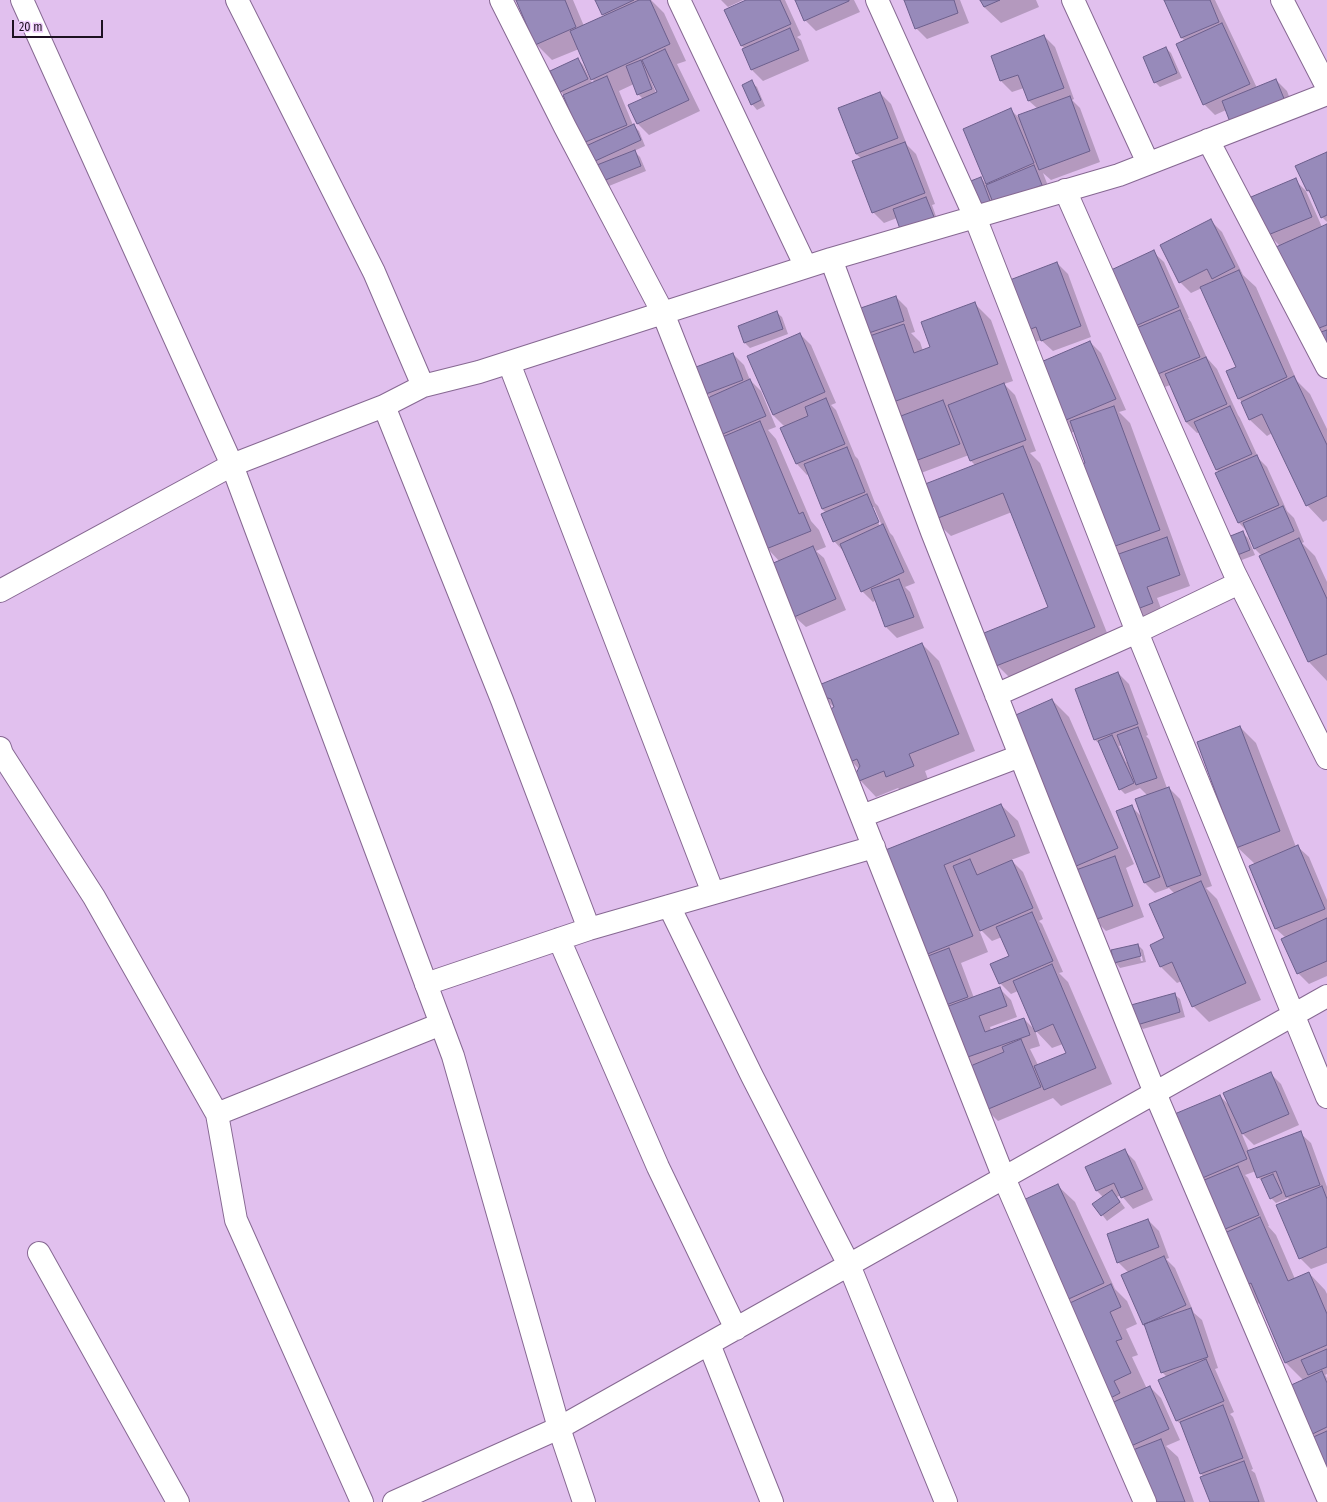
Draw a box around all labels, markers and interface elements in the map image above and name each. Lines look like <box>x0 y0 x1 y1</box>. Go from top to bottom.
scale bar <box>14 12 105 38</box>
text: 20 m <box>19 20 43 34</box>

